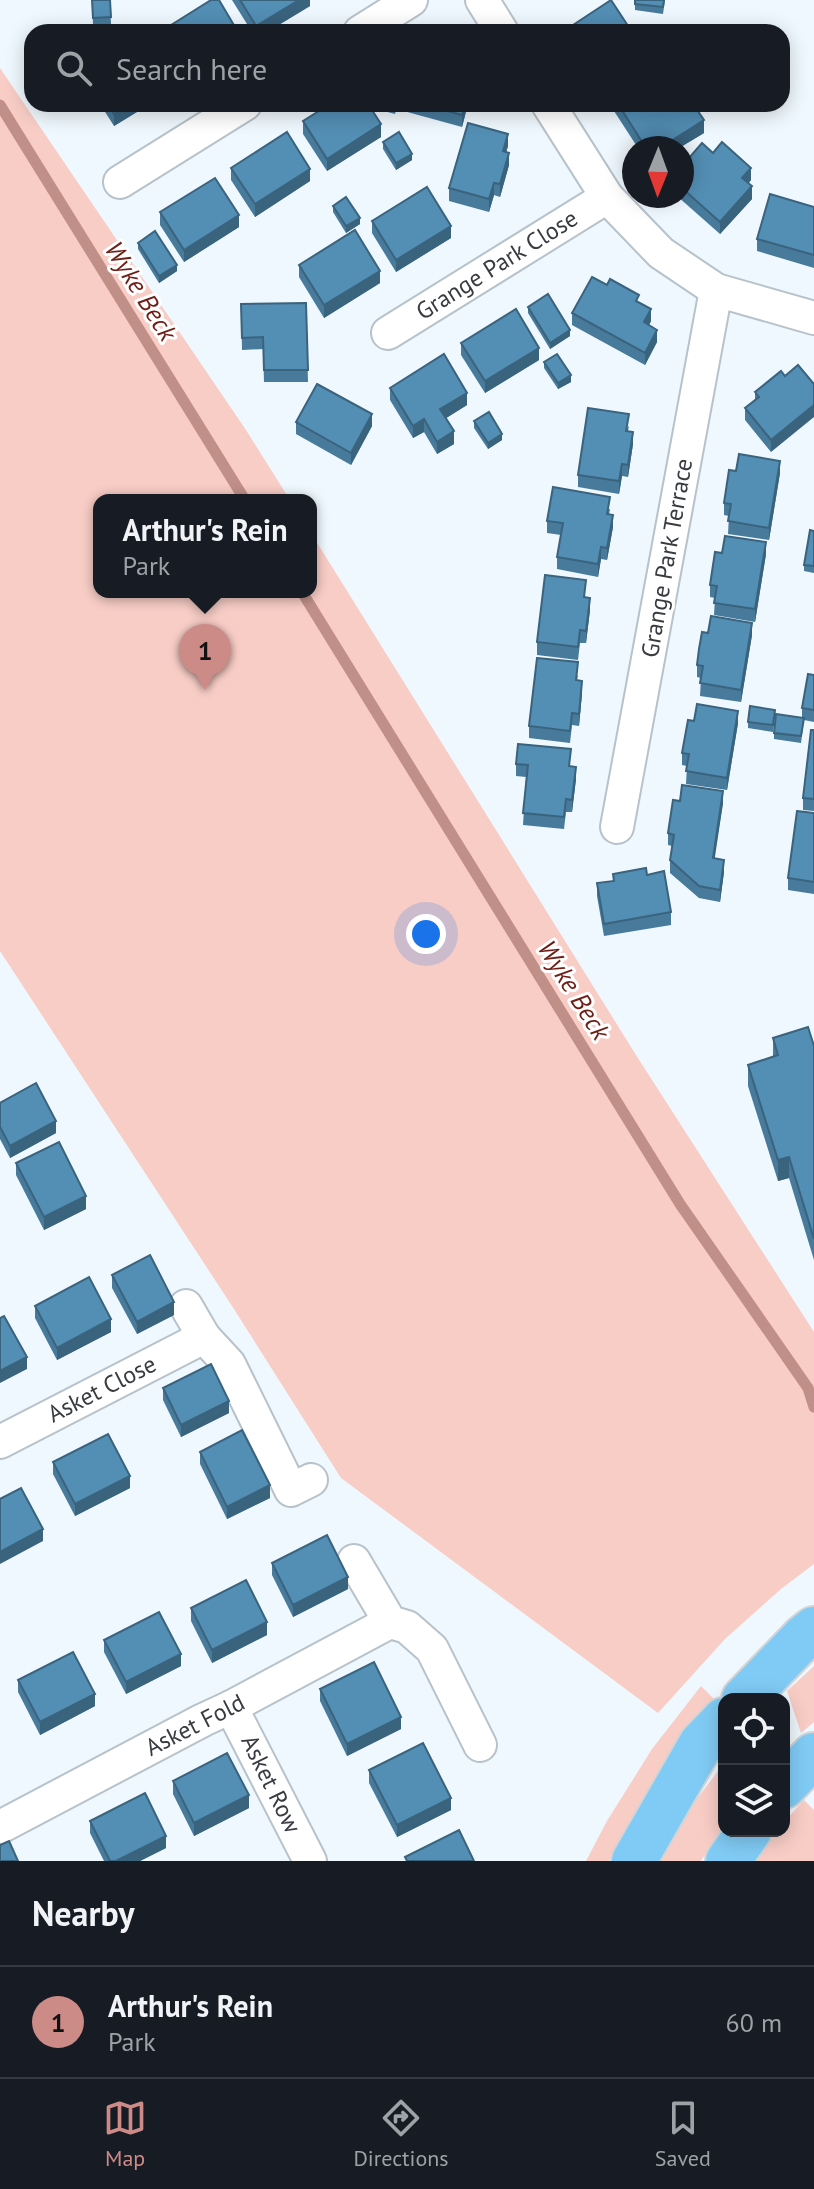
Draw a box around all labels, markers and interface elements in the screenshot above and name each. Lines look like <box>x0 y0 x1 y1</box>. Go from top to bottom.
search box <box>24 24 790 112</box>
icon: search <box>52 46 96 90</box>
text: Search here <box>116 49 267 88</box>
north arrow <box>622 136 694 208</box>
street label: Grange Park Close <box>410 202 583 327</box>
water label: Wyke Beck <box>98 235 186 348</box>
street label: Grange Park Terrace <box>634 456 699 660</box>
popup <box>93 494 317 598</box>
text: Arthur's Rein <box>122 510 288 549</box>
text: Park <box>122 549 170 582</box>
pin: 1 <box>179 624 231 690</box>
your location <box>406 914 446 954</box>
water label: Wyke Beck <box>531 934 619 1047</box>
street label: Asket Close <box>42 1348 161 1429</box>
street label: Asket Fold <box>140 1686 250 1763</box>
map controls <box>718 1693 790 1837</box>
button: locate <box>718 1693 790 1765</box>
street label: Asket Row <box>234 1730 309 1838</box>
button: layers <box>718 1765 790 1837</box>
text: Nearby <box>32 1891 134 1935</box>
text: Arthur's Rein <box>108 1986 273 2025</box>
text: 1 <box>51 2006 65 2039</box>
text: 60 m <box>726 2006 782 2039</box>
text: Park <box>108 2025 156 2058</box>
tab: Map <box>103 2096 147 2172</box>
tab: Directions <box>353 2096 449 2172</box>
tab: Saved <box>655 2096 711 2172</box>

